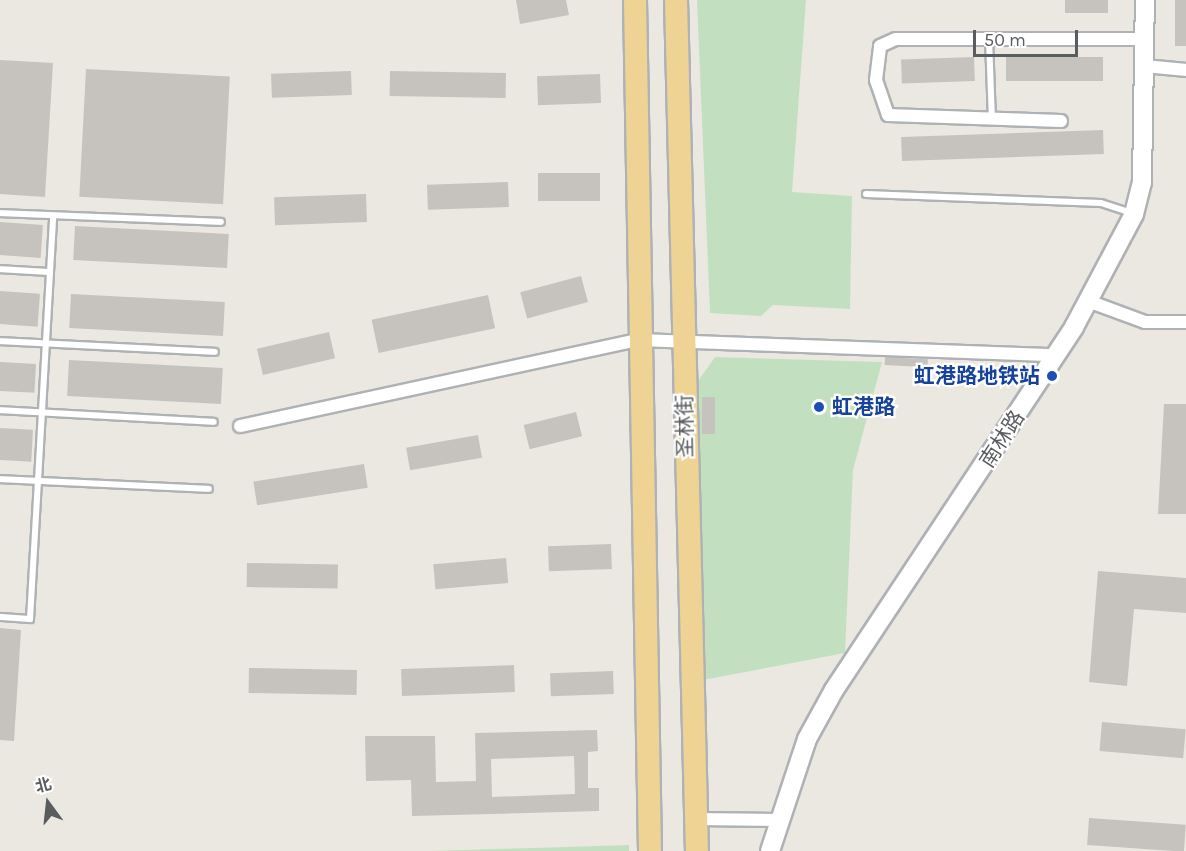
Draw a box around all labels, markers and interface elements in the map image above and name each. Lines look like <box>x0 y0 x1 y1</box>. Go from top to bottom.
scale bar <box>976 18 1081 56</box>
text: 50 m <box>984 29 1026 51</box>
place label: 虹港路地铁站 <box>914 363 1040 389</box>
marker: 虹港路地铁站 <box>1045 369 1059 383</box>
street label: 圣林街 <box>672 394 698 458</box>
place label: 虹港路 <box>832 394 895 420</box>
marker: 虹港路 <box>810 398 828 416</box>
street label: 南林路 <box>974 406 1030 472</box>
north arrow <box>18 773 78 833</box>
text: 北 <box>33 774 53 796</box>

